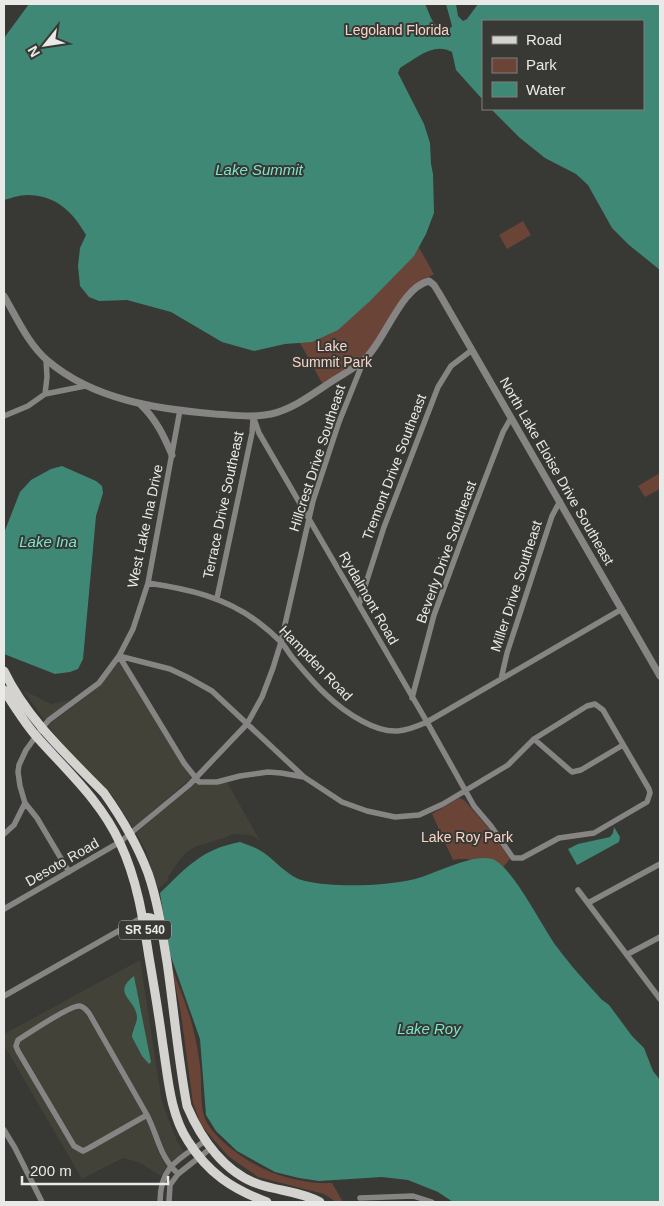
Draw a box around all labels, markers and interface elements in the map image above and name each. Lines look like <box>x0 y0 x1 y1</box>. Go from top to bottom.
north arrow <box>20 20 70 70</box>
legend <box>482 20 644 110</box>
park label: Legoland Florida <box>345 22 449 38</box>
text: Road <box>526 31 562 48</box>
text: N <box>24 43 43 60</box>
text: Park <box>526 56 557 73</box>
text: Water <box>526 81 565 98</box>
water label: Lake Summit <box>215 161 304 178</box>
park label: Lake Summit Park <box>292 338 373 370</box>
street label: North Lake Eloise Drive Southeast <box>497 374 617 568</box>
street label: Hillcrest Drive Southeast <box>286 383 348 533</box>
street label: Tremont Drive Southeast <box>359 392 429 542</box>
street label: Terrace Drive Southeast <box>200 430 246 580</box>
street label: West Lake Ina Drive <box>124 463 166 589</box>
street label: Beverly Drive Southeast <box>413 479 479 625</box>
street label: Miller Drive Southeast <box>487 518 545 654</box>
water label: Lake Ina <box>19 533 77 550</box>
street label: Rydalmont Road <box>336 549 402 647</box>
street label: Hampden Road <box>276 622 356 704</box>
park label: Lake Roy Park <box>421 829 514 845</box>
street label: Desoto Road <box>23 835 101 889</box>
road number: SR 540 <box>119 920 171 940</box>
water label: Lake Roy <box>397 1020 462 1037</box>
scale bar <box>22 1154 169 1186</box>
text: 200 m <box>30 1162 72 1179</box>

